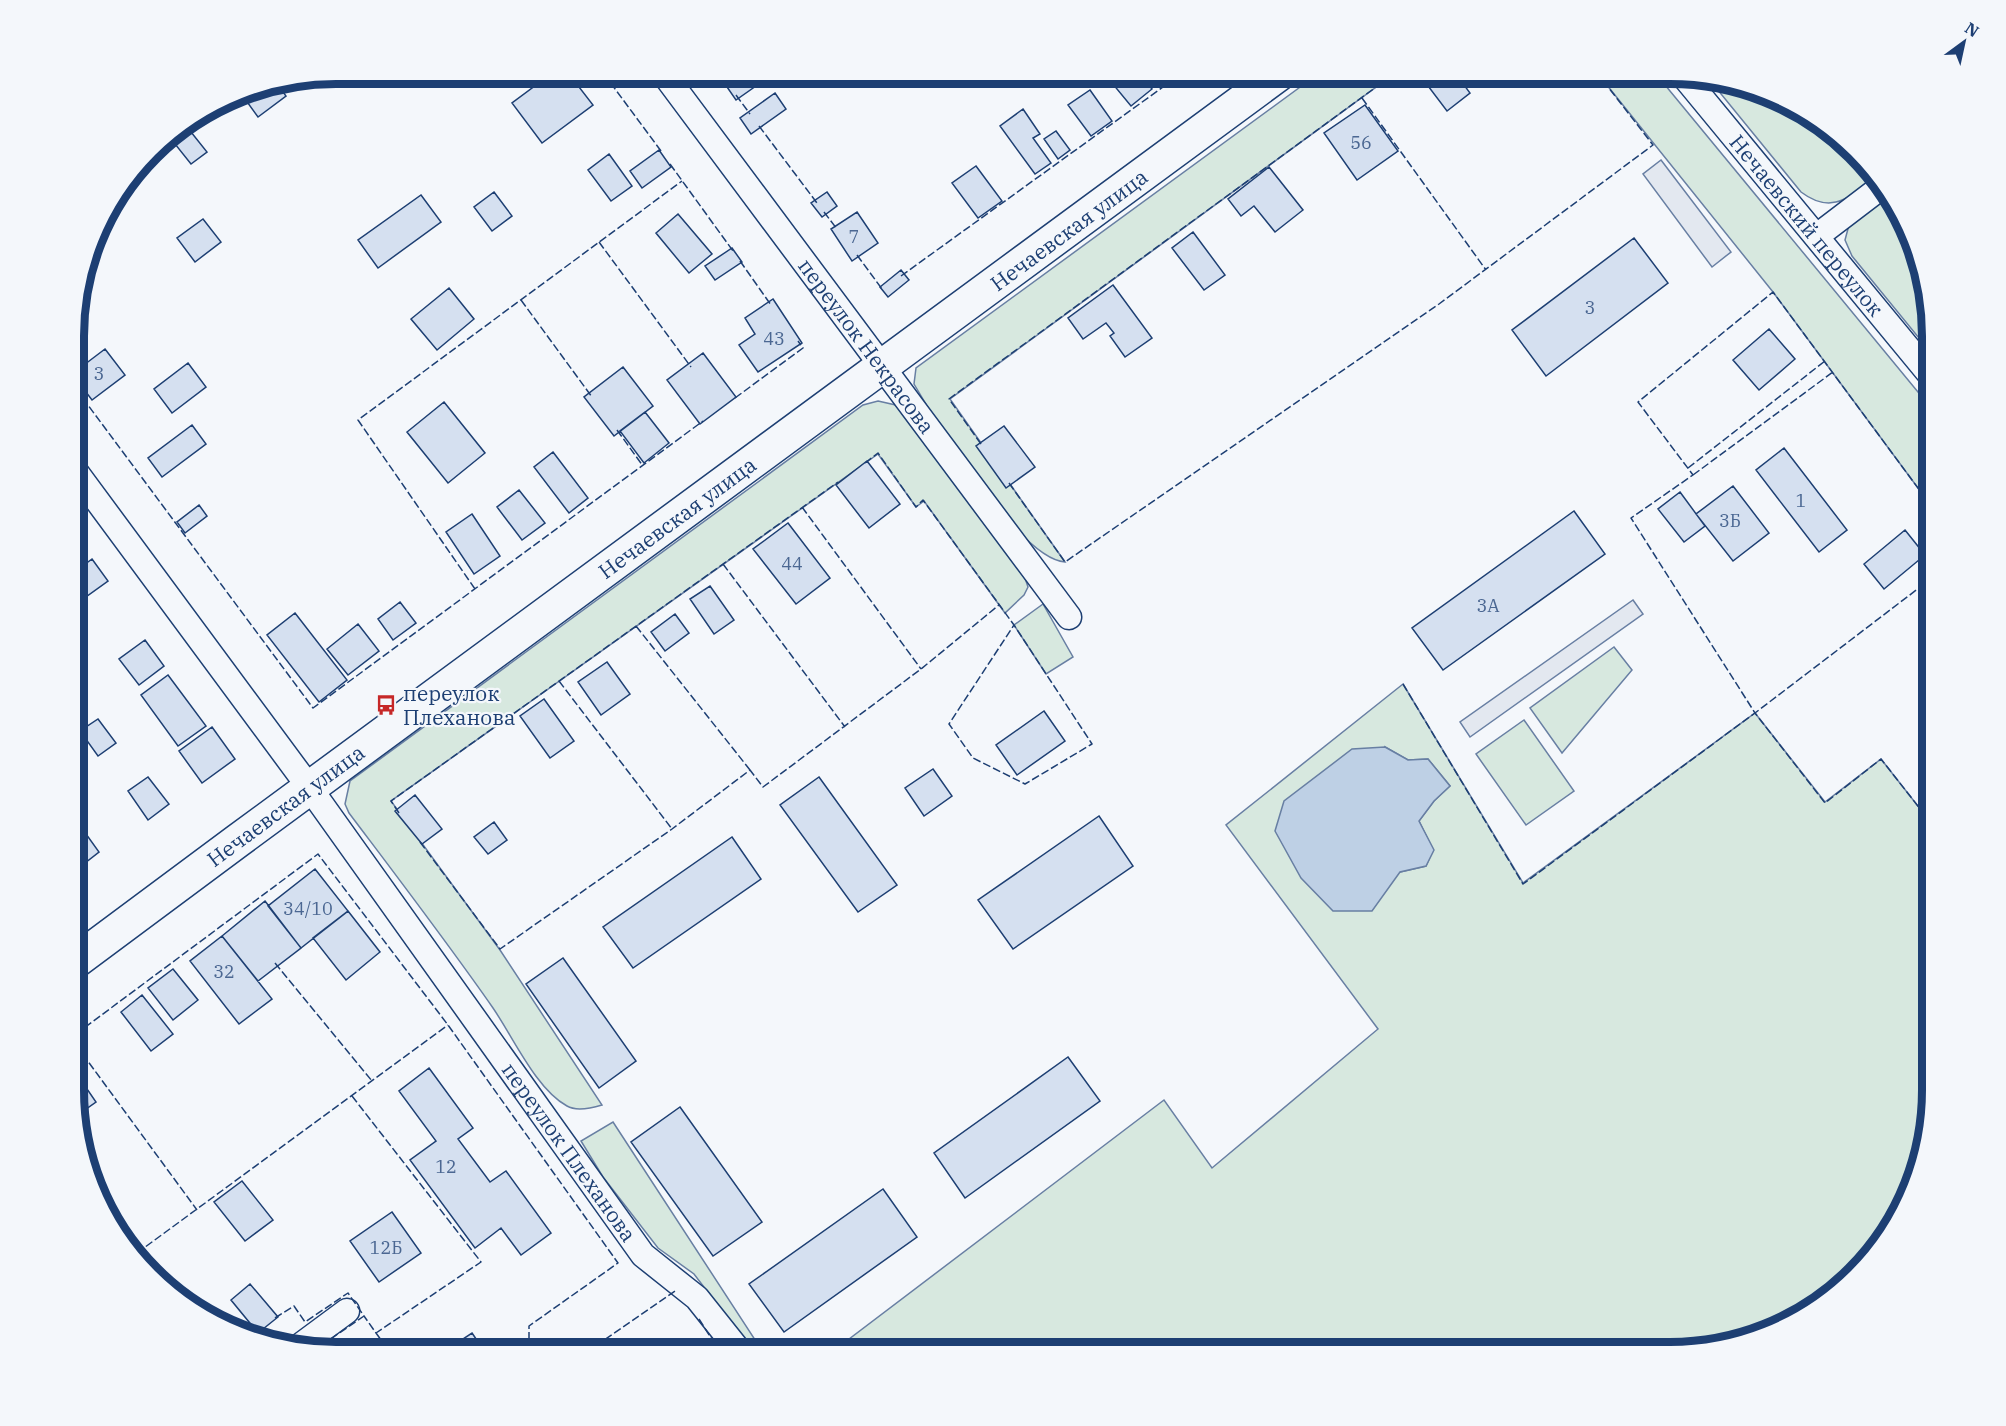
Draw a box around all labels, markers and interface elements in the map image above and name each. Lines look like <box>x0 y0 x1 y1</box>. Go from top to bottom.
north arrow <box>1934 12 1994 72</box>
text: N <box>1961 18 1983 41</box>
street label: Нечаевский переулок <box>1724 129 1890 322</box>
house number: 56 <box>1350 131 1372 154</box>
street label: Нечаевская улица <box>984 162 1153 297</box>
house number: 7 <box>849 225 859 248</box>
street label: переулок Некрасова <box>792 253 941 439</box>
house number: 3 <box>1585 296 1595 319</box>
house number: 43 <box>763 327 785 350</box>
house number: 3 <box>94 362 104 385</box>
street label: Нечаевская улица <box>593 450 762 585</box>
house number: 1 <box>1796 489 1806 512</box>
house number: 3Б <box>1719 509 1741 532</box>
house number: 44 <box>781 552 803 575</box>
house number: 3А <box>1476 594 1500 617</box>
place label: переулок Плеханова <box>403 679 515 731</box>
bus stop icon: переулок Плеханова <box>374 693 398 717</box>
street label: Нечаевская улица <box>201 738 370 873</box>
house number: 34/10 <box>283 897 333 920</box>
house number: 32 <box>213 960 235 983</box>
street label: переулок Плеханова <box>496 1057 643 1247</box>
house number: 12 <box>435 1155 457 1178</box>
house number: 12Б <box>370 1236 402 1259</box>

